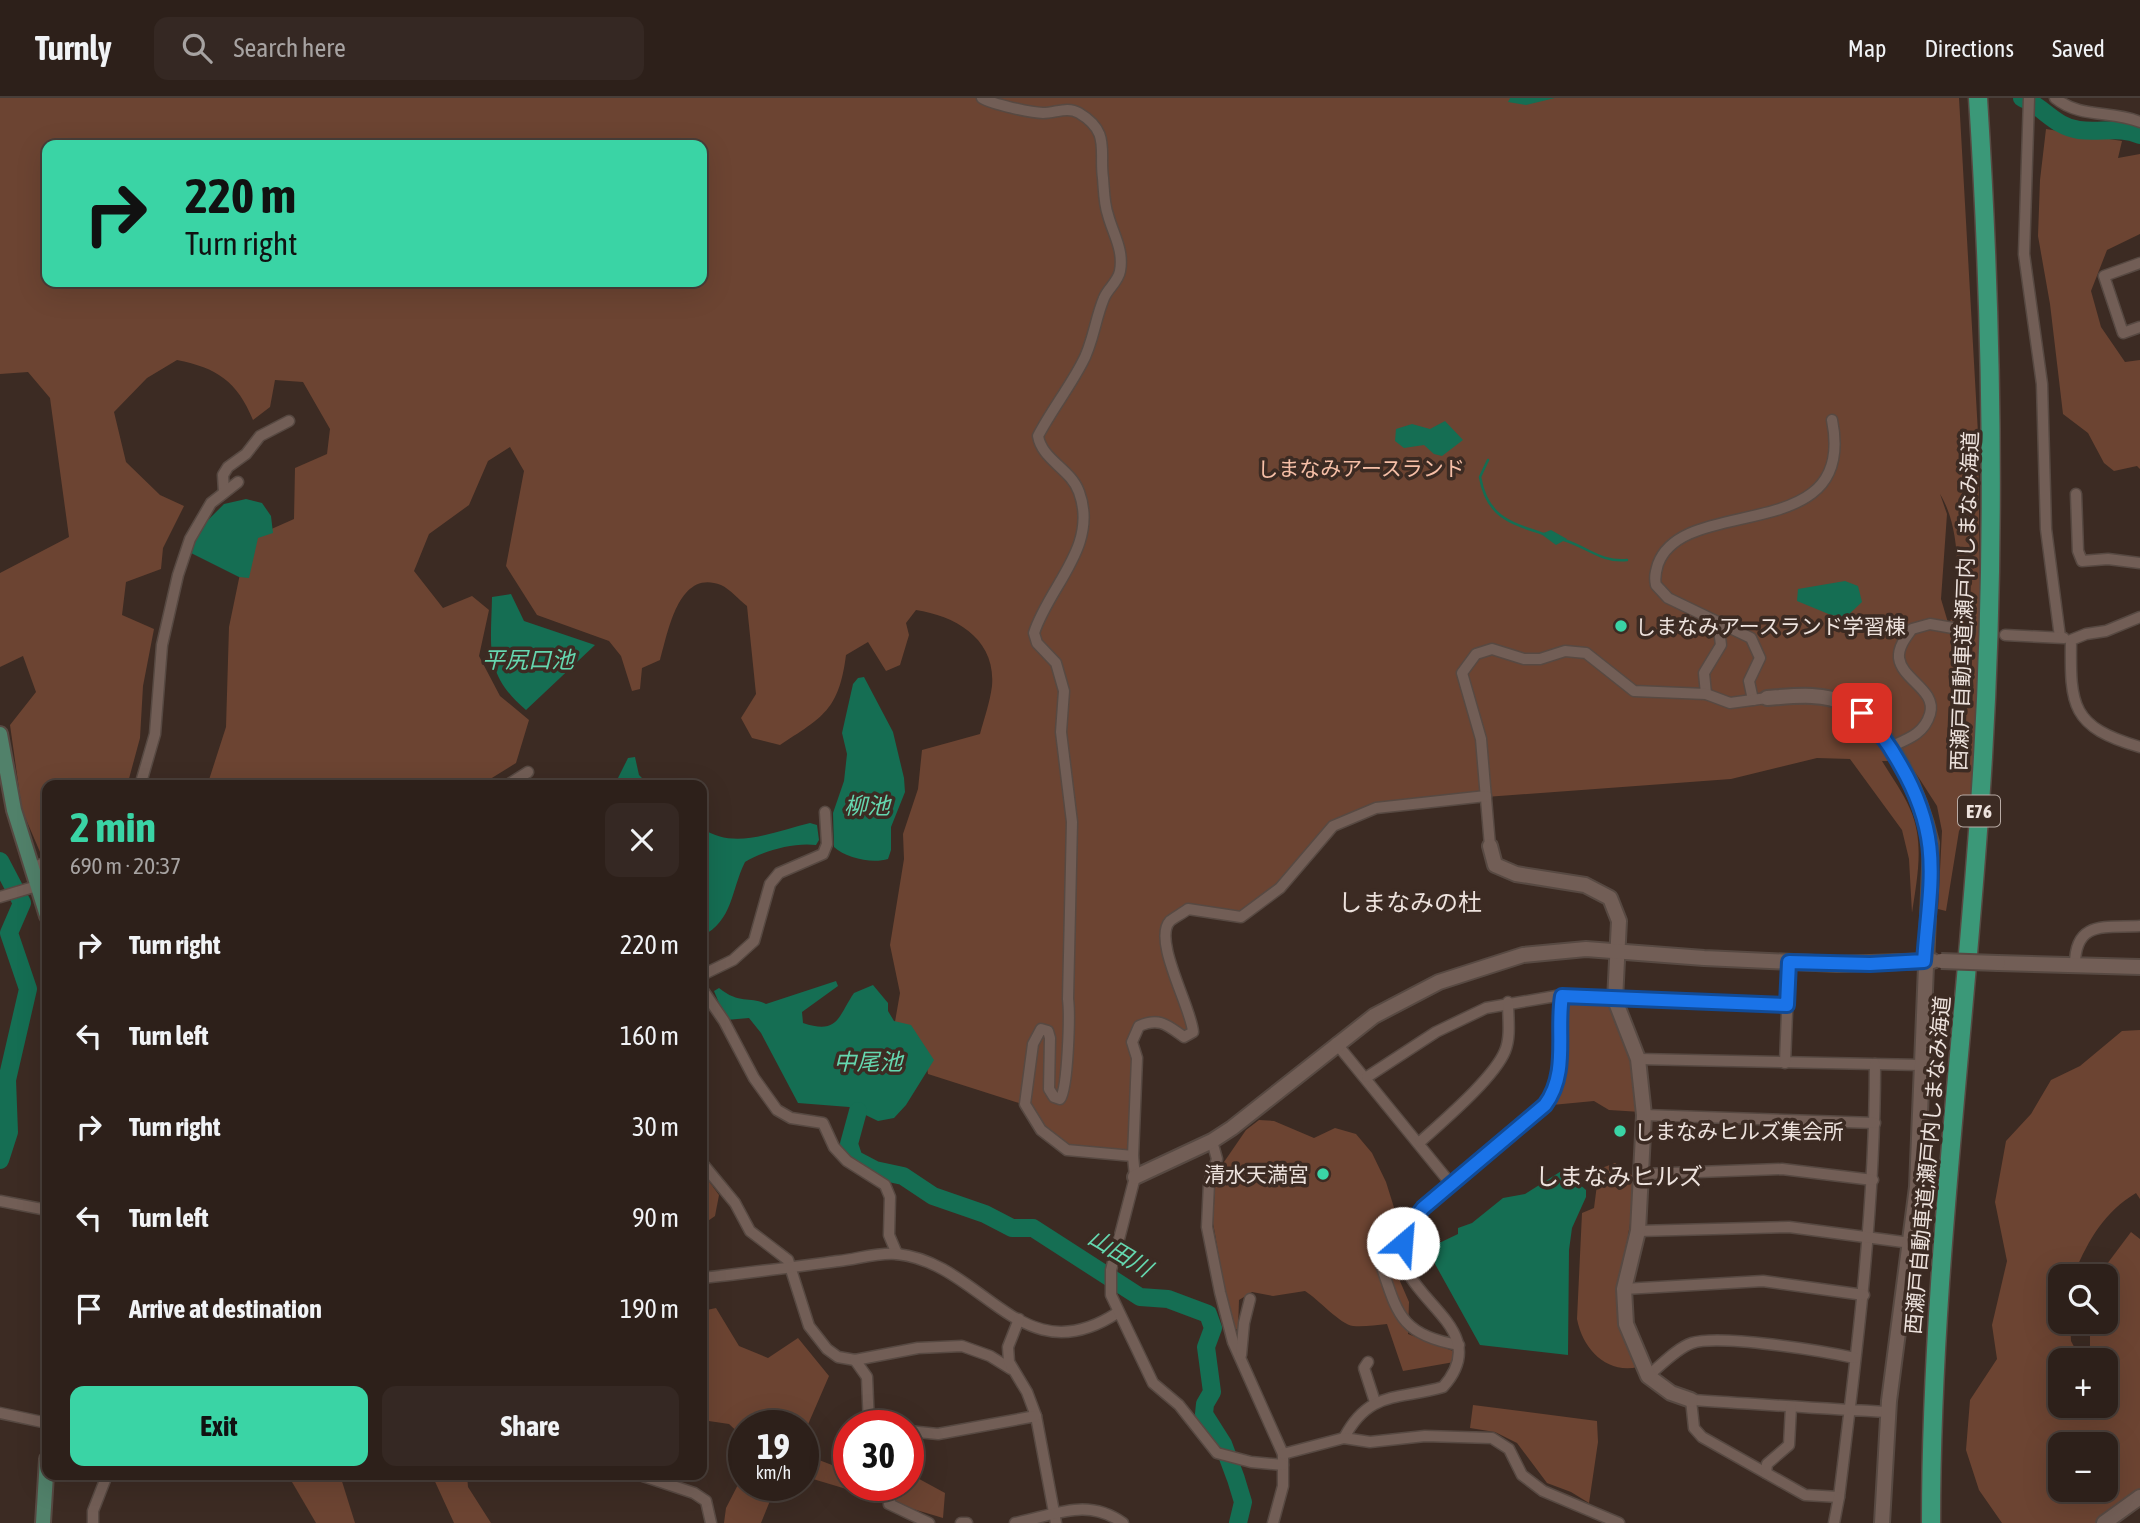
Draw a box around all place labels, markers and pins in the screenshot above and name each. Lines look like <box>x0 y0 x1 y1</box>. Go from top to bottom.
place label: しまなみアースランド学習棟 <box>1635 614 1906 638</box>
marker: しまなみアースランド学習棟 <box>1613 618 1629 634</box>
pin <box>1832 683 1892 743</box>
place label: しまなみヒルズ集会所 <box>1634 1119 1844 1143</box>
marker: しまなみヒルズ集会所 <box>1612 1123 1628 1139</box>
place label: 清水天満宮 <box>1204 1162 1309 1186</box>
marker: 清水天満宮 <box>1315 1166 1331 1182</box>

